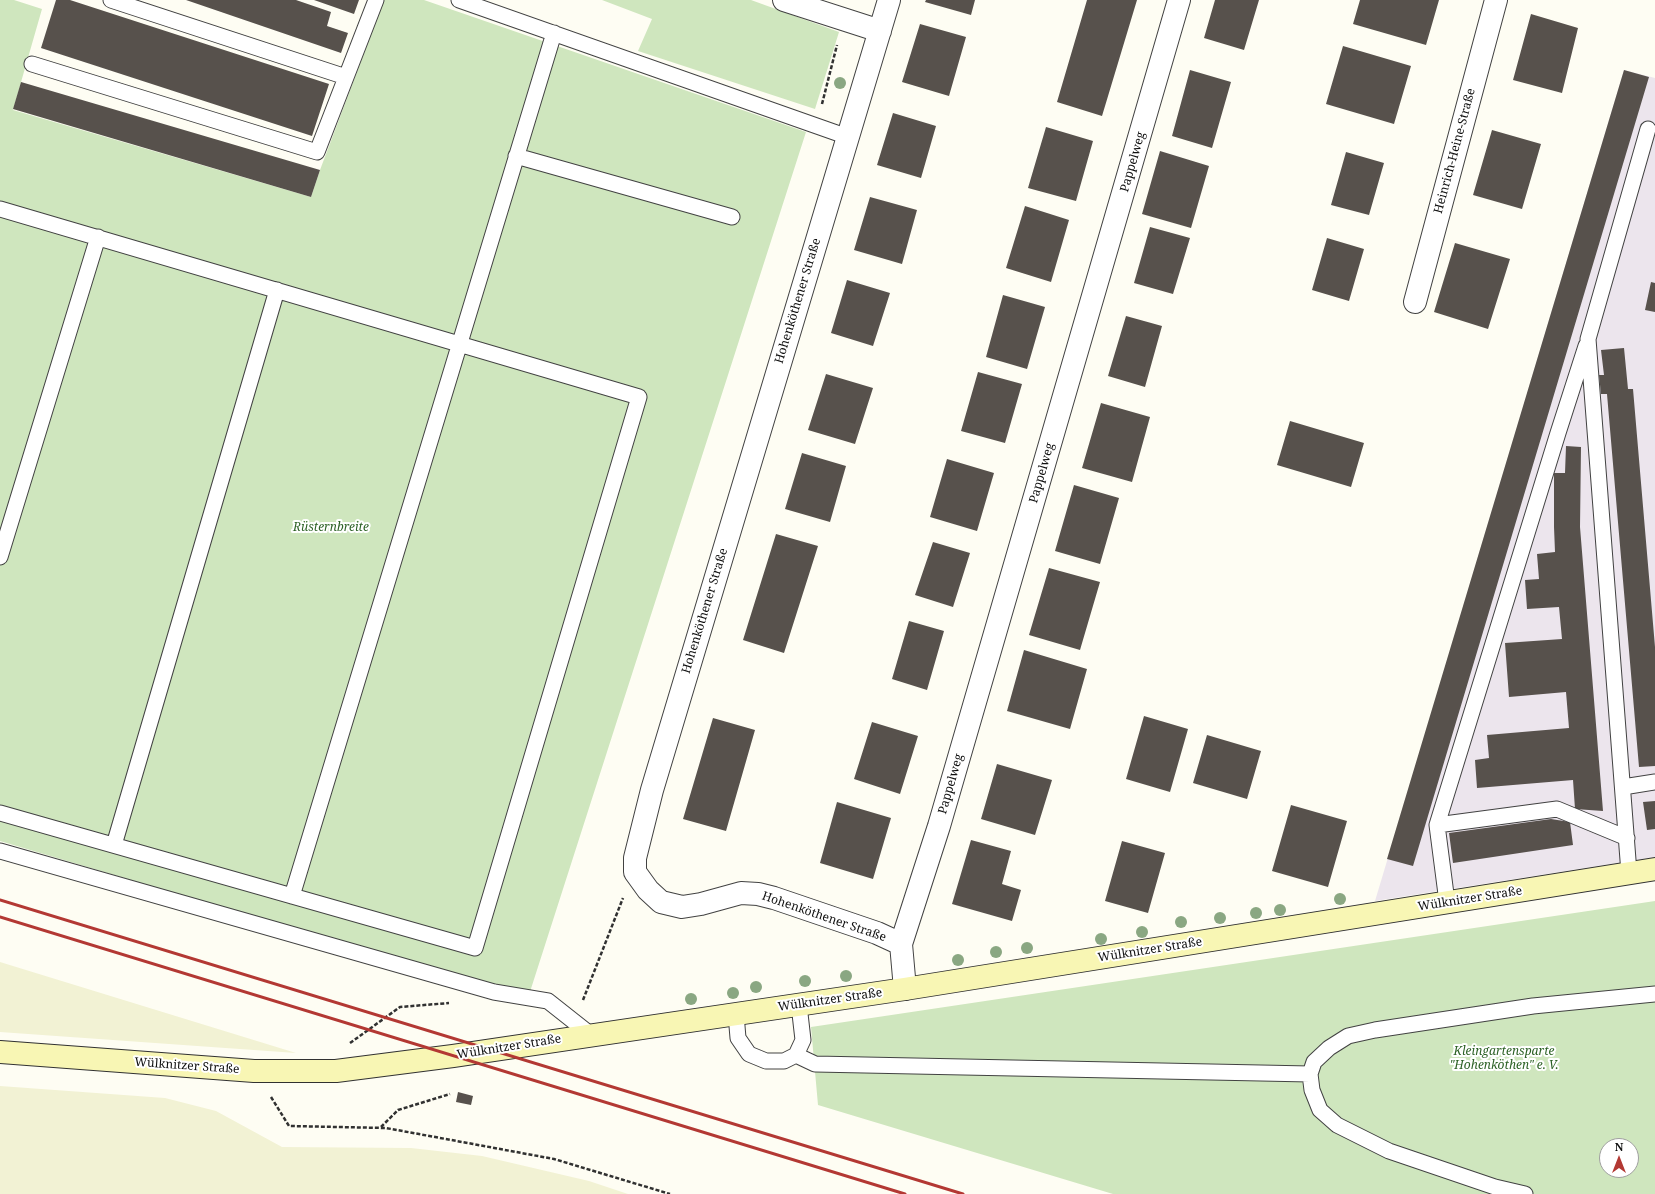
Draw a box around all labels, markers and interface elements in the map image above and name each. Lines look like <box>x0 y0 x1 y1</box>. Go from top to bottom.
street label: Heinrich-Heine-Straße <box>1431 87 1479 215</box>
street label: Pappelweg <box>1118 130 1148 194</box>
street label: Hohenköthener Straße <box>772 237 824 365</box>
street label: Pappelweg <box>1027 441 1057 505</box>
park label: Rüsternbreite <box>293 521 369 535</box>
street label: Hohenköthener Straße <box>679 547 731 675</box>
street label: Pappelweg <box>936 752 966 816</box>
street label: Wülknitzer Straße <box>1417 884 1523 914</box>
street label: Hohenköthener Straße <box>760 889 888 945</box>
street label: Wülknitzer Straße <box>1097 935 1203 965</box>
street label: Wülknitzer Straße <box>777 986 883 1014</box>
street label: Wülknitzer Straße <box>456 1032 562 1062</box>
park label: Kleingartensparte "Hohenköthen" e. V. <box>1449 1045 1559 1073</box>
street label: Wülknitzer Straße <box>134 1055 240 1077</box>
north arrow <box>1599 1138 1639 1178</box>
text: N <box>1615 1139 1623 1154</box>

